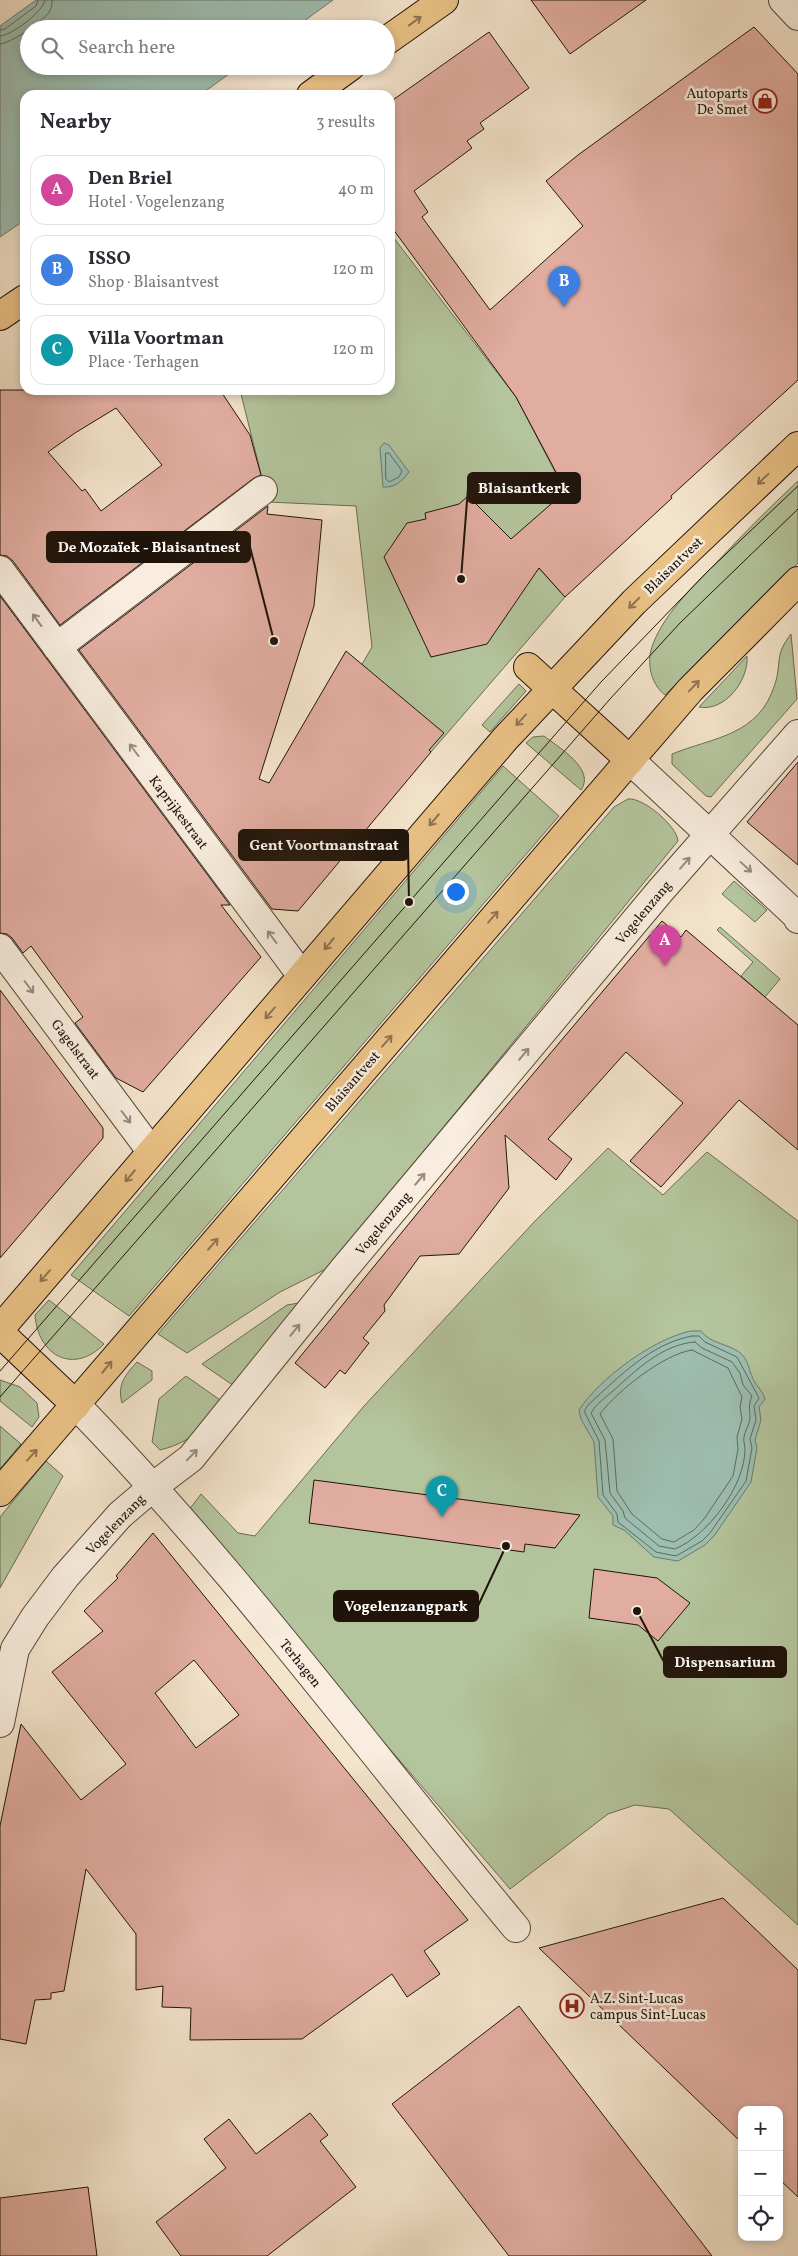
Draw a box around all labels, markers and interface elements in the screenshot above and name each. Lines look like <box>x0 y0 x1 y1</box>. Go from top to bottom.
one-way arrow <box>408 16 422 26</box>
search box <box>20 20 395 75</box>
icon: search <box>38 34 66 62</box>
text: Search here <box>78 35 175 61</box>
place label: Autoparts De Smet <box>687 85 748 120</box>
shop icon: Autoparts De Smet <box>752 88 778 114</box>
text: Nearby <box>40 108 111 137</box>
text: 3 results <box>316 112 375 134</box>
text: Den Briel <box>88 166 172 192</box>
text: A <box>51 179 63 201</box>
text: 40 m <box>338 179 374 201</box>
text: Hotel · Vogelenzang <box>88 192 225 214</box>
text: ISSO <box>88 246 131 272</box>
text: B <box>52 259 62 281</box>
text: 120 m <box>332 259 374 281</box>
pin: B <box>548 266 580 307</box>
text: Shop · Blaisantvest <box>88 272 219 294</box>
text: Villa Voortman <box>88 326 224 352</box>
text: C <box>52 339 62 361</box>
text: 120 m <box>332 339 374 361</box>
text: Place · Terhagen <box>88 352 199 374</box>
callout: Blaisantkerk <box>468 473 580 503</box>
one-way arrow <box>756 473 769 485</box>
text: Blaisantkerk <box>478 479 570 500</box>
callout: De Mozaïek - Blaisantnest <box>47 532 250 562</box>
street label: Blaisantvest <box>640 533 708 599</box>
text: De Mozaïek - Blaisantnest <box>58 538 241 559</box>
one-way arrow <box>628 597 640 609</box>
one-way arrow <box>32 613 42 627</box>
one-way arrow <box>688 680 700 692</box>
one-way arrow <box>515 714 527 727</box>
one-way arrow <box>129 743 139 757</box>
street label: Kaprijkestraat <box>144 772 212 854</box>
one-way arrow <box>429 813 440 826</box>
callout: Gent Voortmanstraat <box>239 830 408 860</box>
text: Gent Voortmanstraat <box>249 836 399 857</box>
one-way arrow <box>679 857 690 870</box>
one-way arrow <box>740 861 752 873</box>
street label: Vogelenzang <box>612 877 677 949</box>
your location <box>443 879 469 905</box>
one-way arrow <box>487 911 498 924</box>
pin: A <box>649 925 681 966</box>
one-way arrow <box>267 931 278 944</box>
one-way arrow <box>323 937 334 950</box>
one-way arrow <box>24 980 34 994</box>
one-way arrow <box>265 1006 276 1019</box>
street label: Gagelstraat <box>46 1016 104 1084</box>
one-way arrow <box>381 1034 393 1047</box>
street label: Blaisantvest <box>321 1047 385 1117</box>
one-way arrow <box>519 1048 530 1061</box>
one-way arrow <box>121 1110 131 1124</box>
one-way arrow <box>124 1170 135 1183</box>
one-way arrow <box>414 1172 425 1185</box>
street label: Vogelenzang <box>352 1188 417 1260</box>
one-way arrow <box>207 1238 218 1251</box>
one-way arrow <box>40 1270 51 1283</box>
one-way arrow <box>289 1323 300 1336</box>
one-way arrow <box>102 1361 113 1374</box>
one-way arrow <box>26 1449 38 1462</box>
one-way arrow <box>186 1449 198 1462</box>
pin: C <box>426 1476 458 1517</box>
street label: Vogelenzang <box>82 1490 150 1560</box>
callout: Vogelenzangpark <box>334 1591 478 1621</box>
text: Vogelenzangpark <box>344 1597 468 1618</box>
street label: Terhagen <box>274 1636 325 1692</box>
callout: Dispensarium <box>664 1647 786 1677</box>
text: Dispensarium <box>674 1653 776 1674</box>
place label: A.Z. Sint-Lucas campus Sint-Lucas <box>590 1990 706 2025</box>
hospital icon: A.Z. Sint-Lucas campus Sint-Lucas <box>559 1993 585 2019</box>
map controls <box>738 2106 783 2241</box>
button: + <box>738 2106 783 2151</box>
button: − <box>738 2151 783 2196</box>
button: locate <box>738 2196 783 2241</box>

